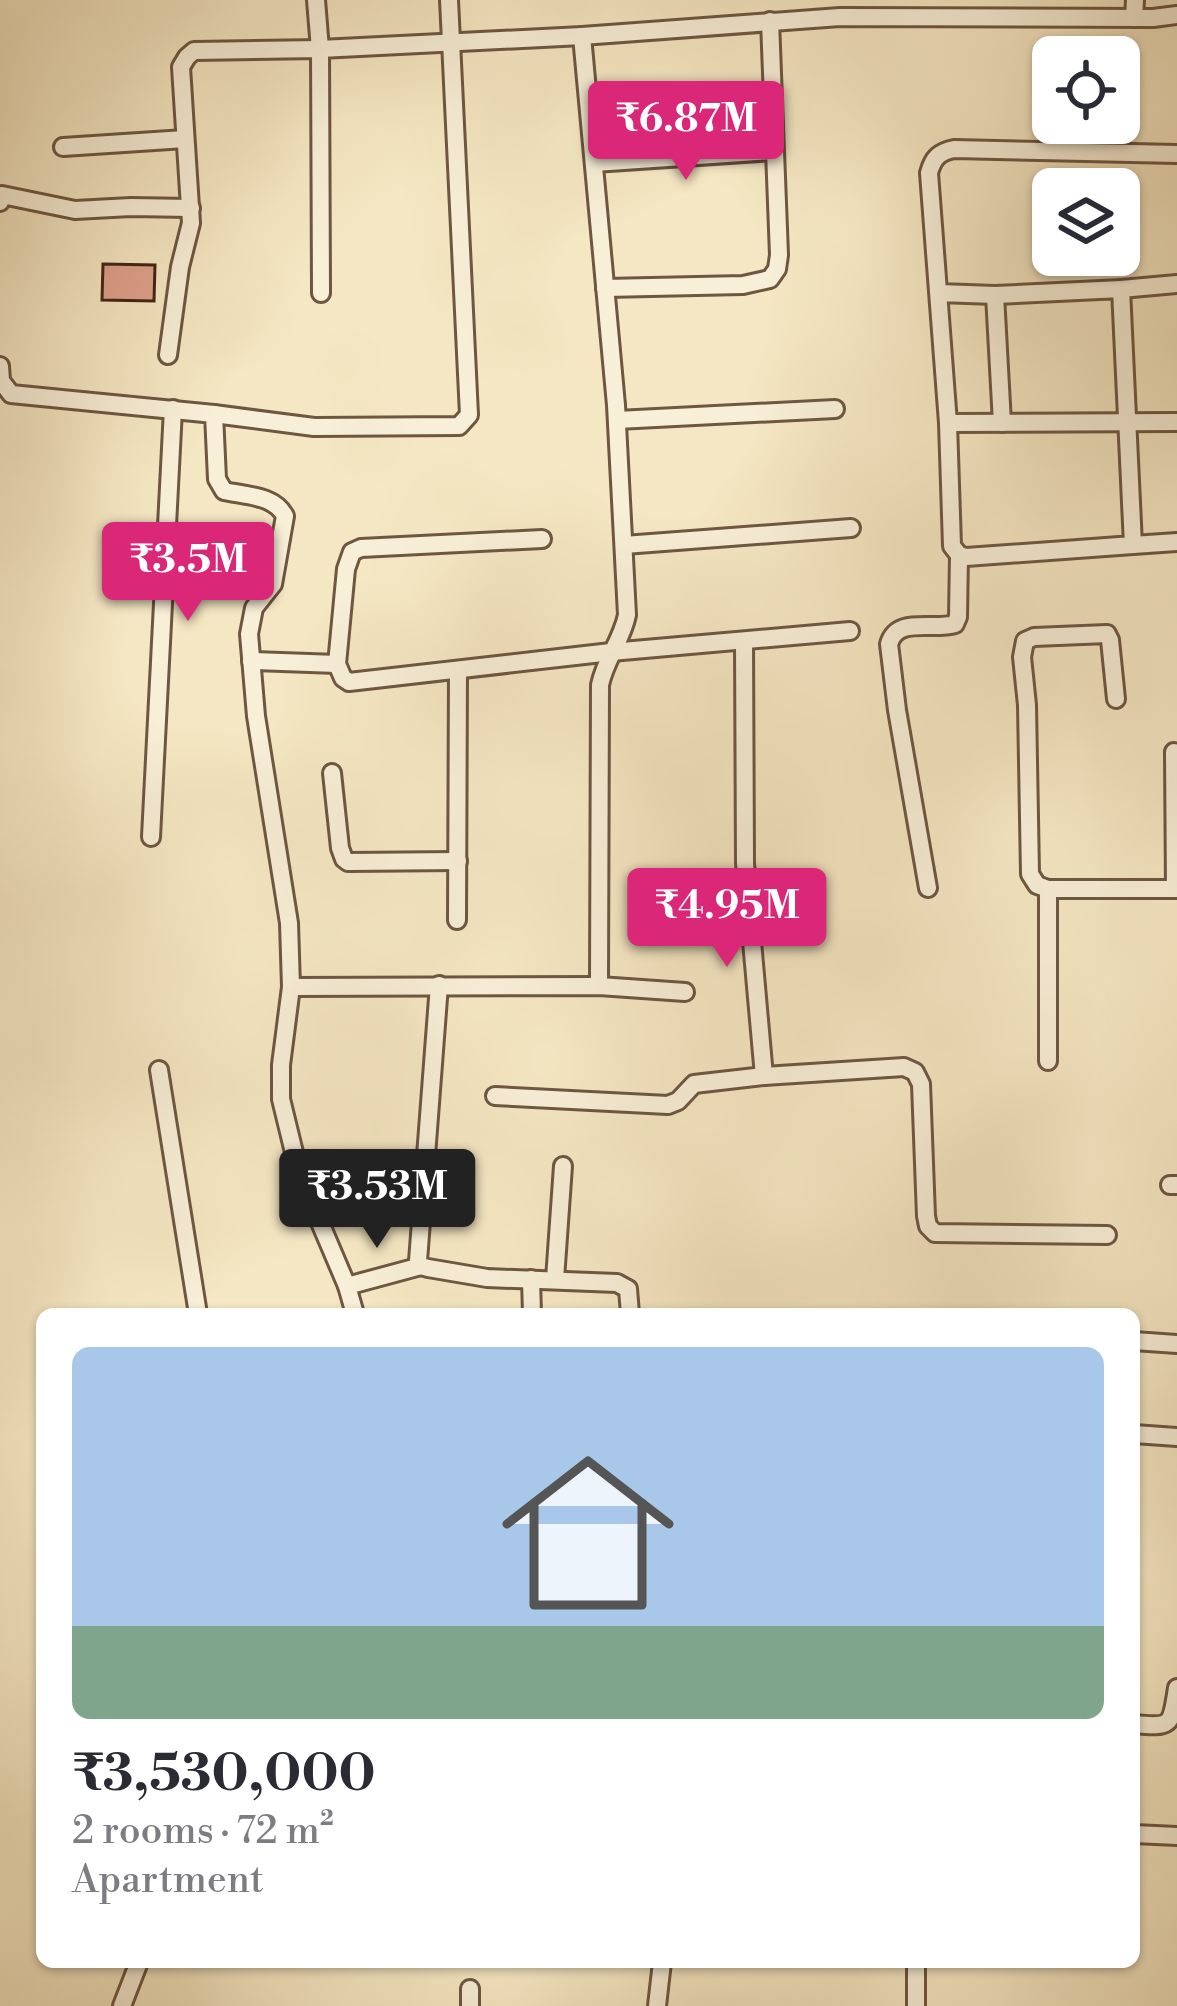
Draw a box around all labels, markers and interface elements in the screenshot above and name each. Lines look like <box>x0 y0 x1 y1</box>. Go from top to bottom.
map controls <box>1032 36 1140 276</box>
button: locate <box>1032 36 1140 144</box>
pin: ₹6.87M <box>588 81 784 183</box>
text: ₹6.87M <box>615 95 757 144</box>
button: layers <box>1032 168 1140 276</box>
pin: ₹3.5M <box>104 522 272 624</box>
text: ₹3.5M <box>129 536 247 585</box>
pin: ₹4.95M <box>629 868 825 970</box>
text: ₹4.95M <box>654 882 800 931</box>
pin: ₹3.53M <box>279 1149 475 1251</box>
text: ₹3.53M <box>306 1163 448 1212</box>
icon: home <box>480 1425 696 1641</box>
text: ₹3,530,000 <box>72 1743 376 1807</box>
text: 2 rooms · 72 m² <box>72 1807 334 1856</box>
text: Apartment <box>72 1856 264 1905</box>

